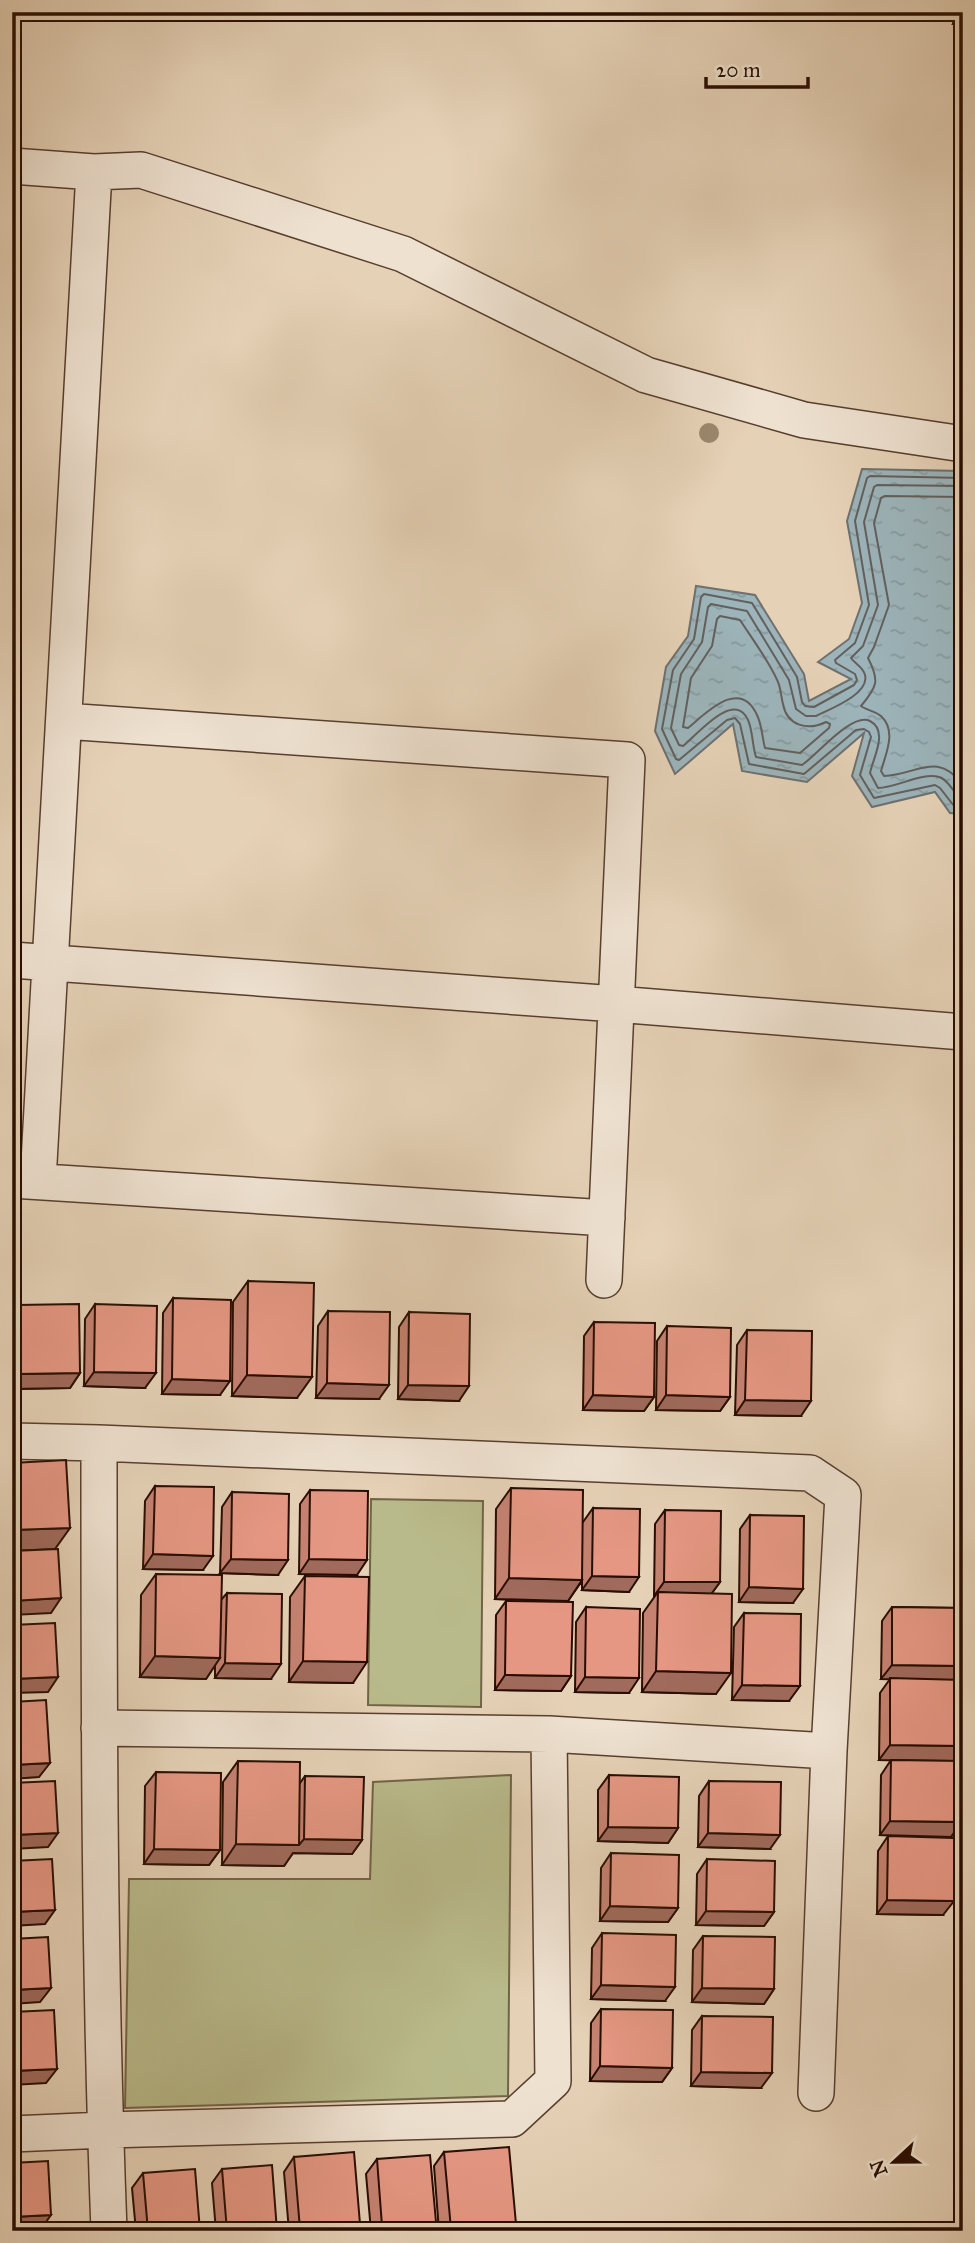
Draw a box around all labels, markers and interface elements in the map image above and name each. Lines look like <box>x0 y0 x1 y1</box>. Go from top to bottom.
scale bar <box>706 46 807 90</box>
text: 20 m <box>716 57 761 83</box>
north arrow <box>860 2128 930 2198</box>
text: N <box>865 2156 892 2180</box>

